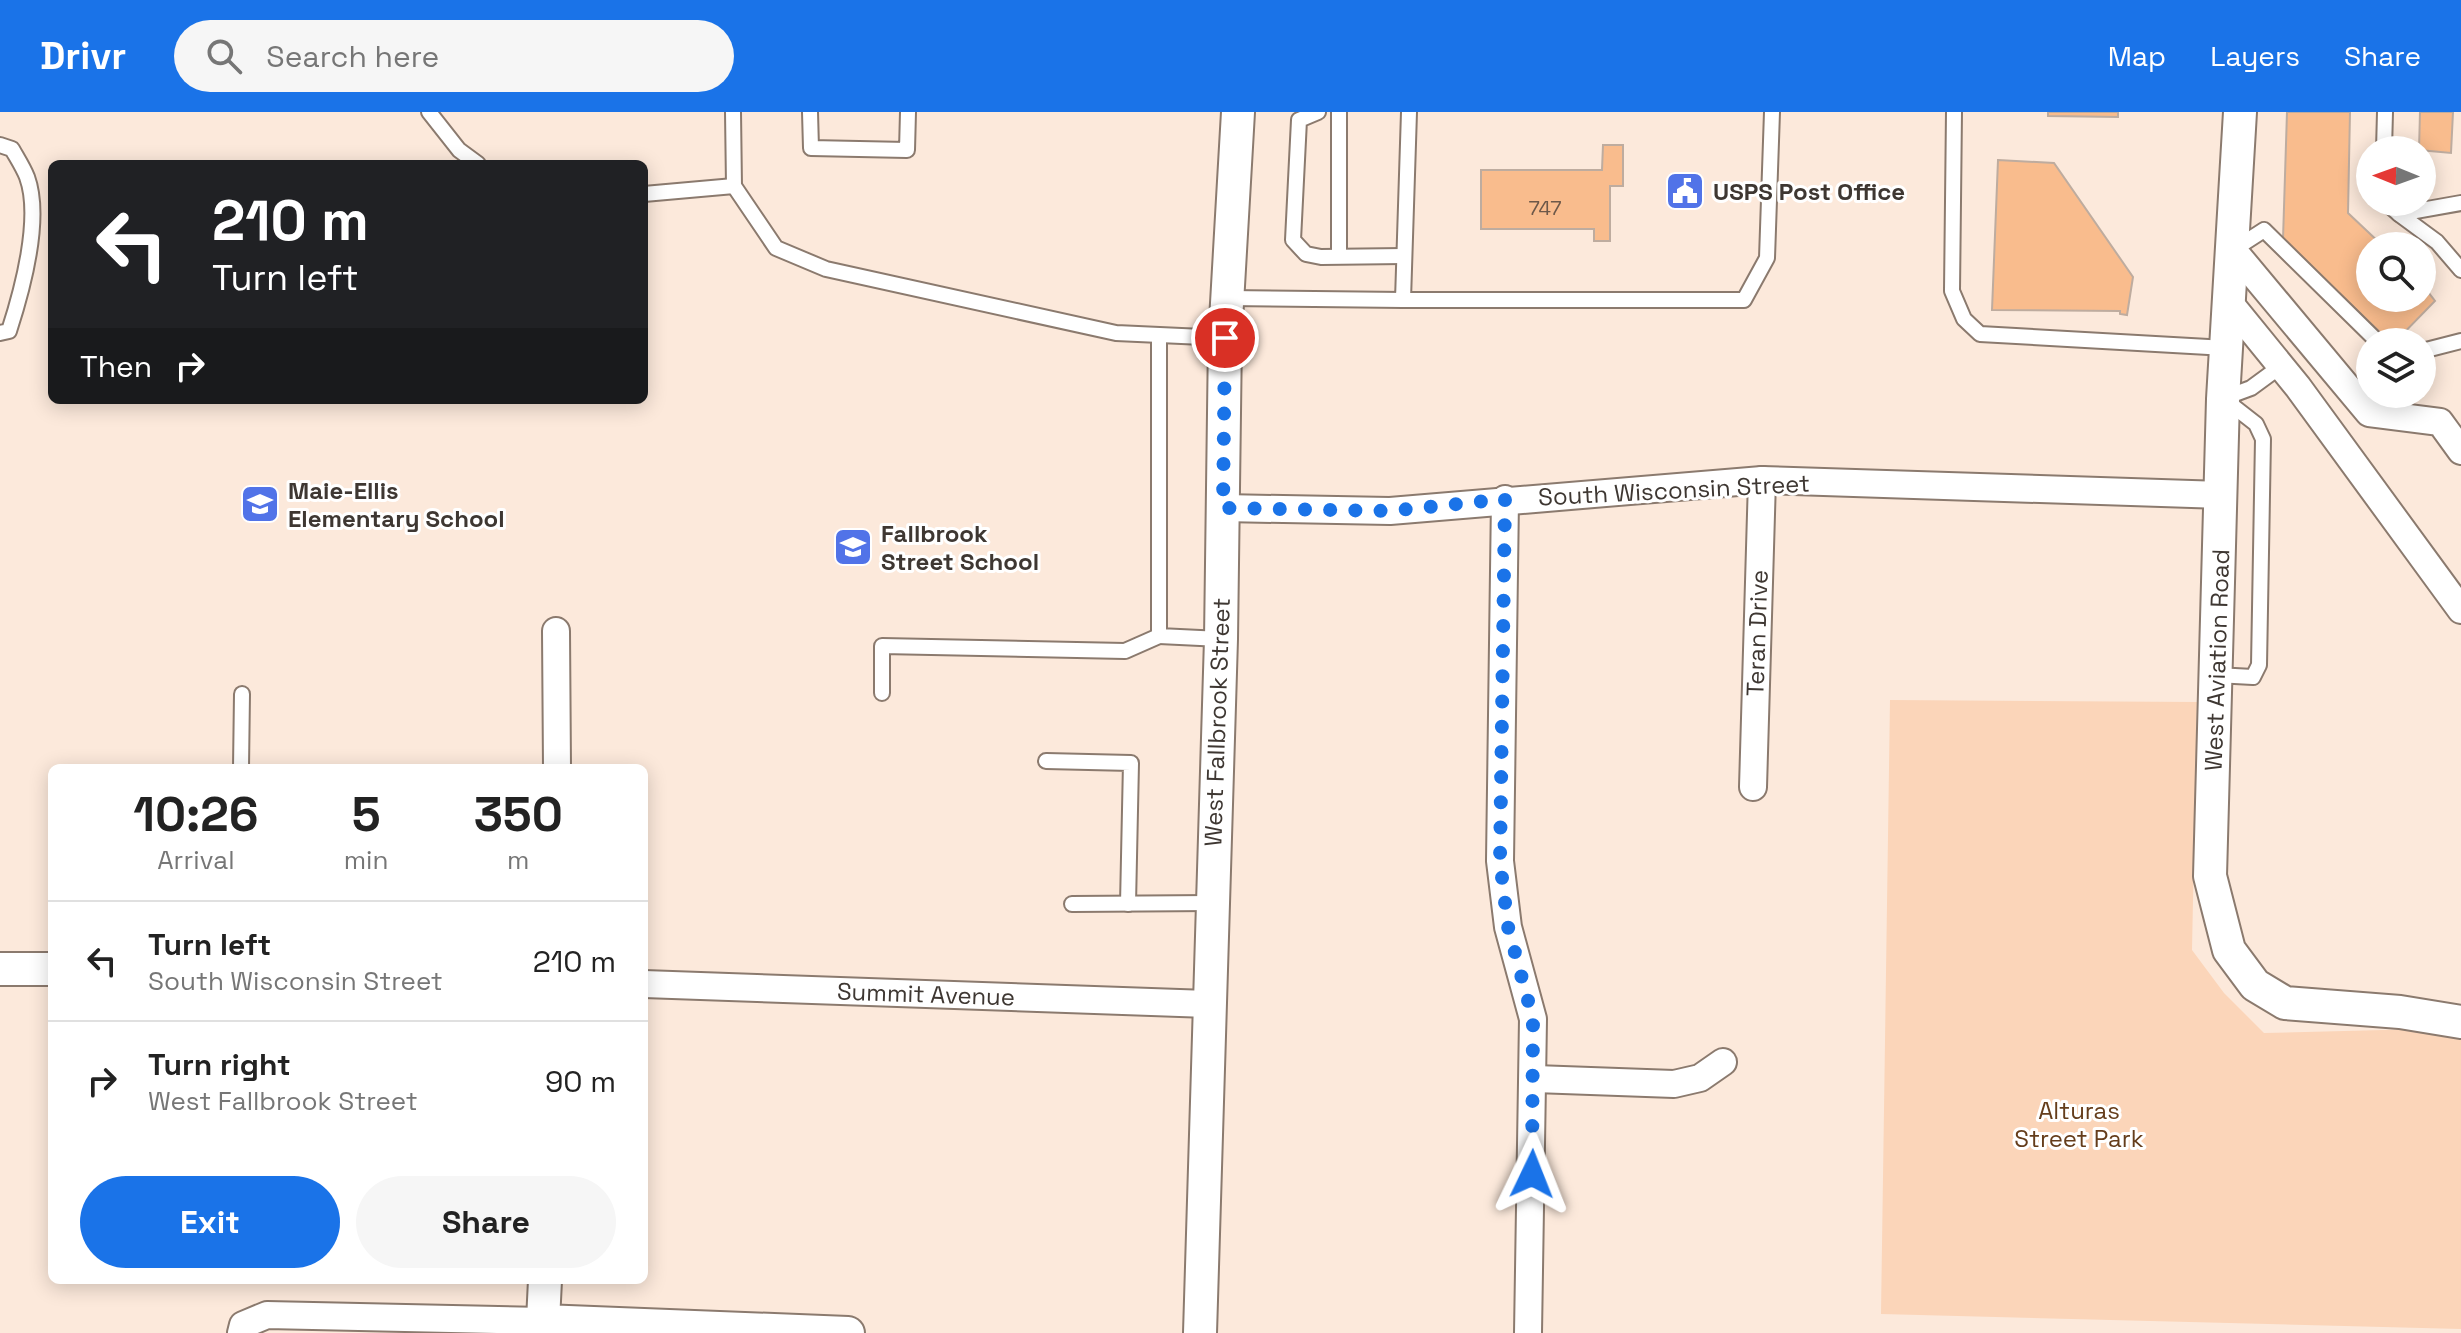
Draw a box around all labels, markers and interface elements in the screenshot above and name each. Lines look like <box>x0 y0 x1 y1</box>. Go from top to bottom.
search box <box>174 20 734 92</box>
text: Drivr <box>40 32 126 80</box>
icon: search <box>202 34 246 78</box>
text: Search here <box>266 37 439 76</box>
text: Map <box>2108 38 2166 74</box>
text: Layers <box>2210 38 2300 74</box>
text: Share <box>2344 38 2421 74</box>
north arrow <box>2356 136 2436 216</box>
map controls <box>2356 136 2436 408</box>
public building icon: USPS Post Office <box>1664 170 1706 212</box>
place label: USPS Post Office <box>1713 176 1905 207</box>
text: 210 m <box>212 185 369 256</box>
icon: left <box>80 192 184 296</box>
house number: 747 <box>1528 195 1562 221</box>
button: search <box>2356 232 2436 312</box>
text: Turn left <box>212 255 359 301</box>
pin <box>1191 304 1259 372</box>
icon: arrive <box>1203 316 1247 360</box>
button: layers <box>2356 328 2436 408</box>
icon: right <box>168 344 212 388</box>
text: Then <box>80 347 152 386</box>
street label: South Wisconsin Street <box>1537 467 1811 513</box>
place label: Maie-Ellis Elementary School <box>288 475 505 534</box>
school or university icon: Maie-Ellis Elementary School <box>239 483 281 525</box>
place label: Fallbrook Street School <box>881 518 1039 577</box>
school or university icon: Fallbrook Street School <box>832 526 874 568</box>
street label: West Aviation Road <box>2198 548 2236 772</box>
street label: Teran Drive <box>1739 569 1775 697</box>
street label: West Fallbrook Street <box>1197 597 1237 847</box>
text: 10:26 <box>133 784 259 845</box>
text: 5 <box>352 784 380 845</box>
text: 350 <box>474 784 563 845</box>
text: Arrival <box>157 843 235 877</box>
text: min <box>344 843 388 877</box>
text: m <box>507 843 529 877</box>
text: Turn left <box>148 925 271 964</box>
icon: left <box>80 939 124 983</box>
text: 210 m <box>533 942 616 981</box>
text: South Wisconsin Street <box>148 964 443 998</box>
street label: Summit Avenue <box>836 975 1016 1013</box>
text: Turn right <box>148 1045 291 1084</box>
icon: right <box>80 1059 124 1103</box>
text: 90 m <box>545 1062 616 1101</box>
text: West Fallbrook Street <box>148 1084 418 1118</box>
park label: Alturas Street Park <box>2014 1095 2144 1154</box>
position arrow <box>1490 1132 1574 1216</box>
button: Exit <box>80 1176 340 1268</box>
button: Share <box>356 1176 616 1268</box>

